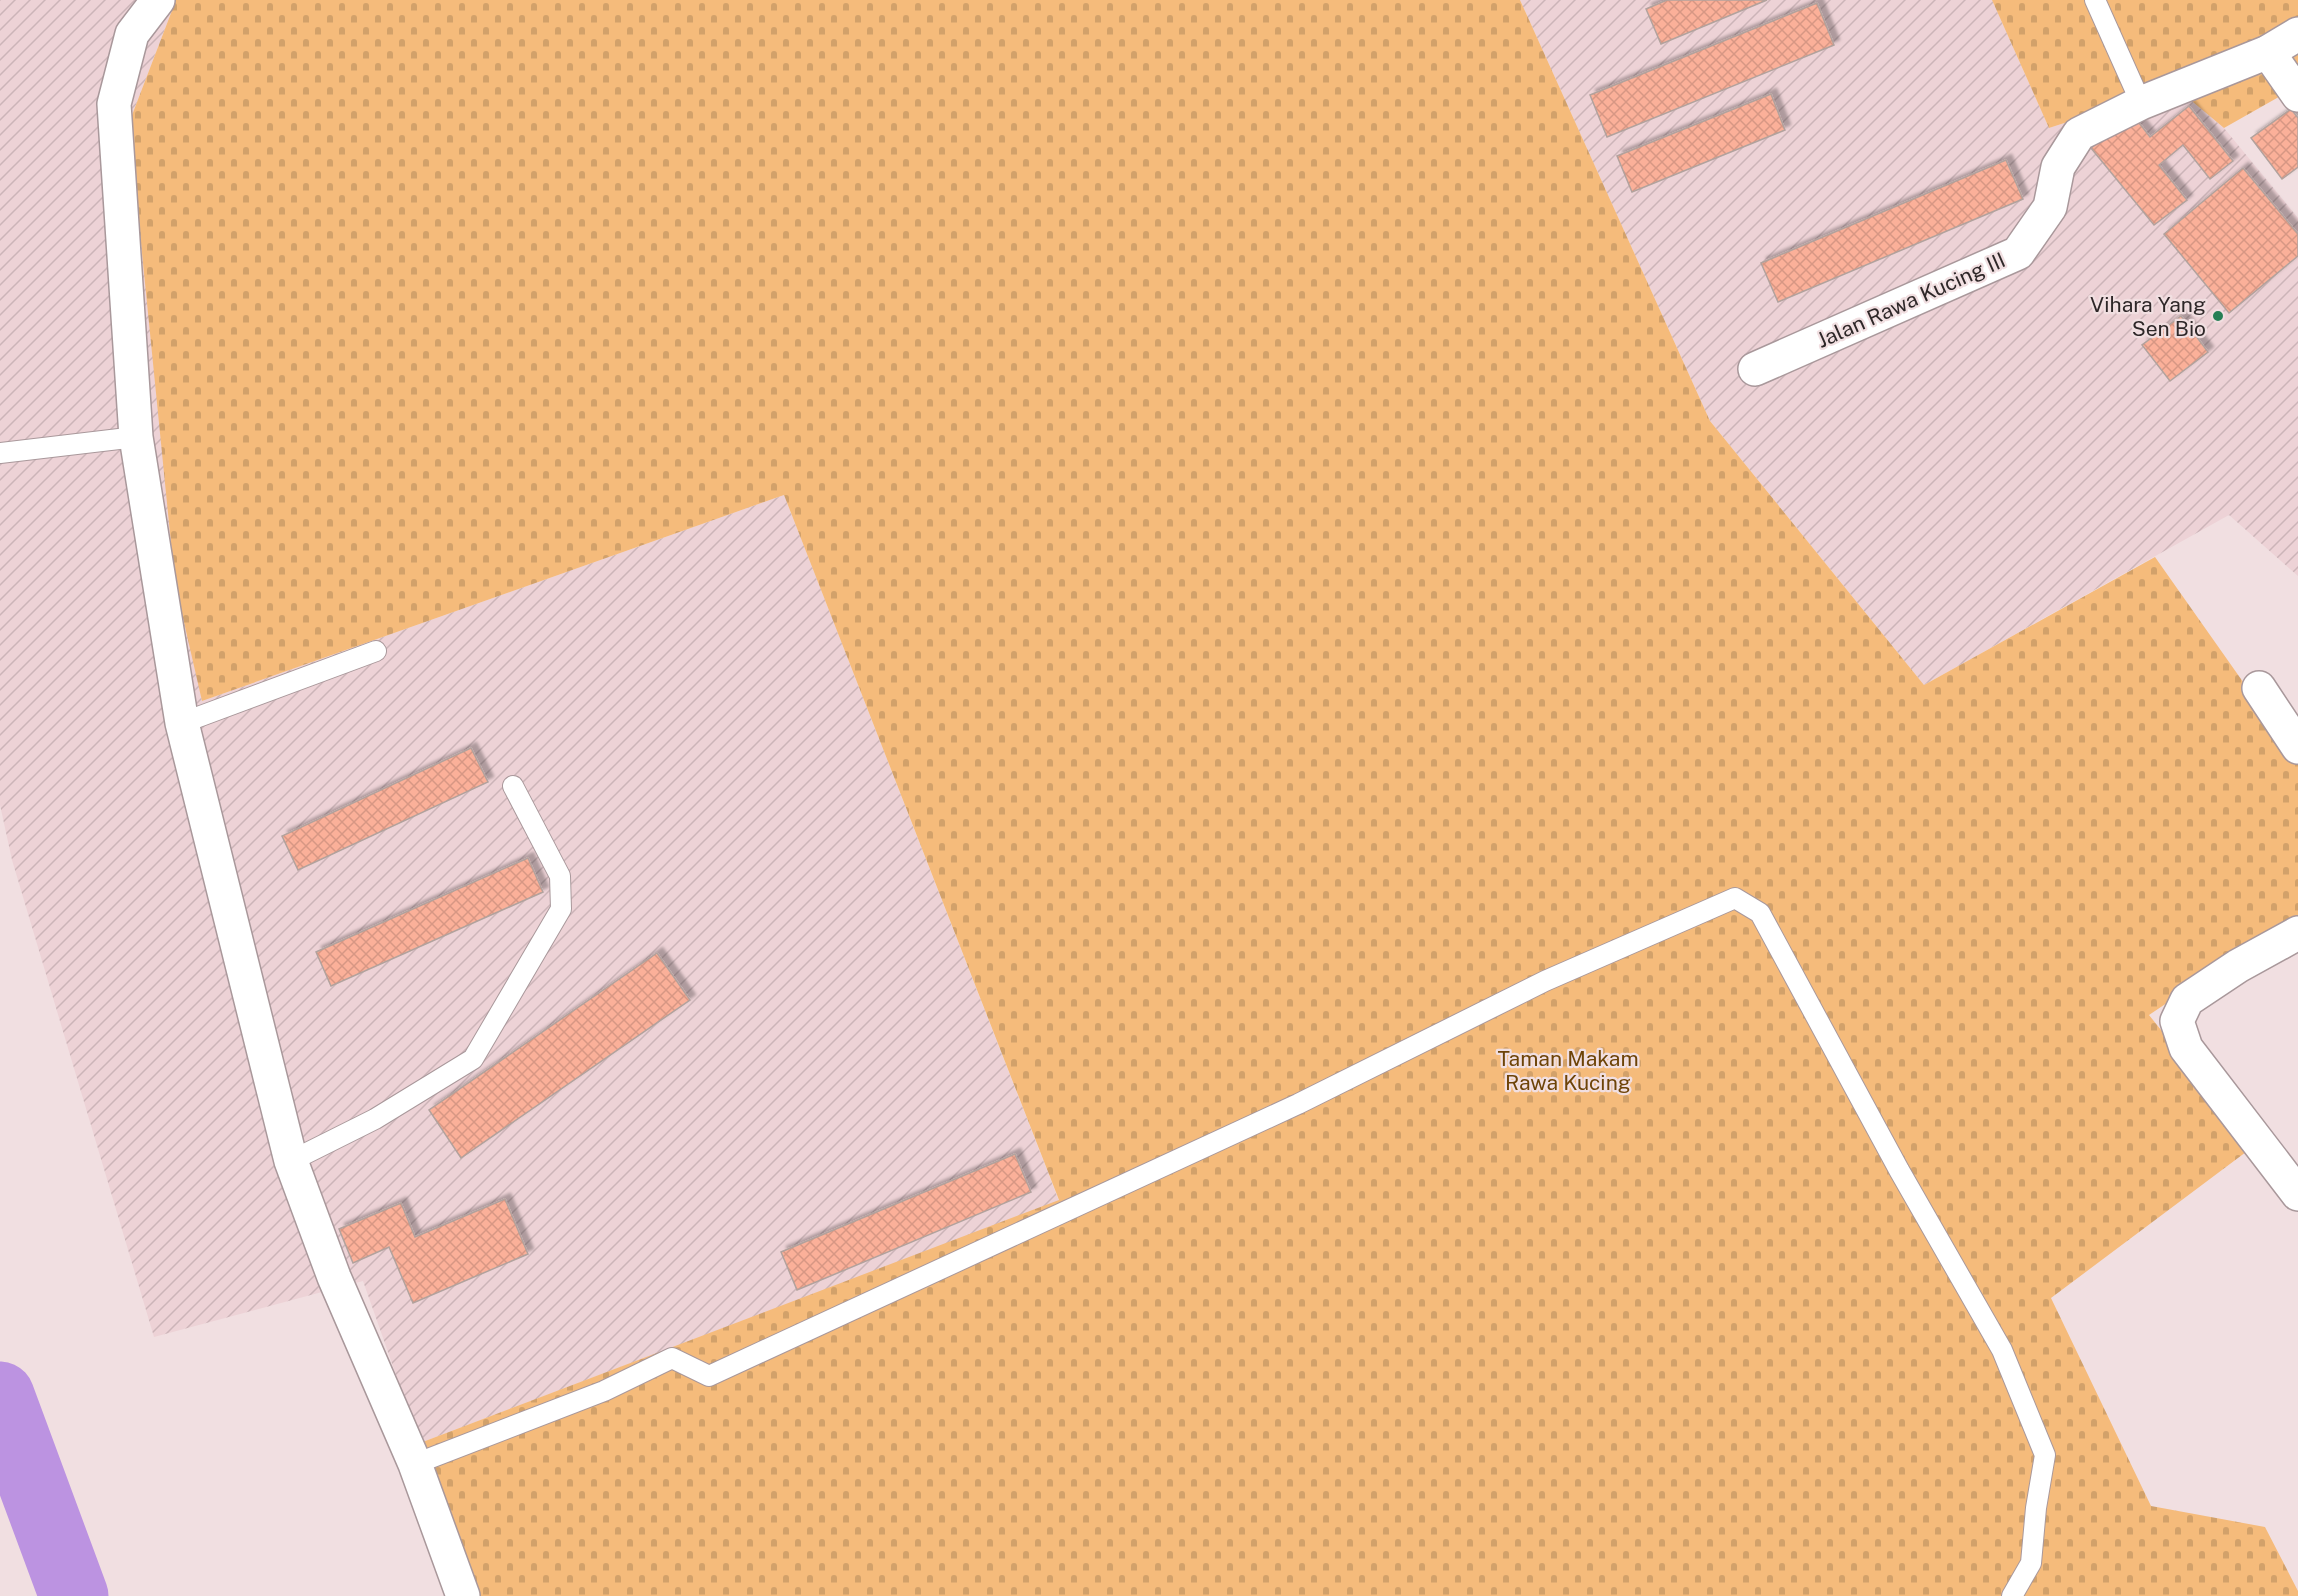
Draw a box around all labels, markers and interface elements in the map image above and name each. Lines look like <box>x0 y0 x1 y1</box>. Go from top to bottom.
street label: Jalan Rawa Kucing III <box>1813 247 2009 353</box>
place label: Vihara Yang Sen Bio <box>2090 292 2206 341</box>
marker: Vihara Yang Sen Bio <box>2211 309 2225 323</box>
park label: Taman Makam Rawa Kucing <box>1497 1046 1639 1095</box>

